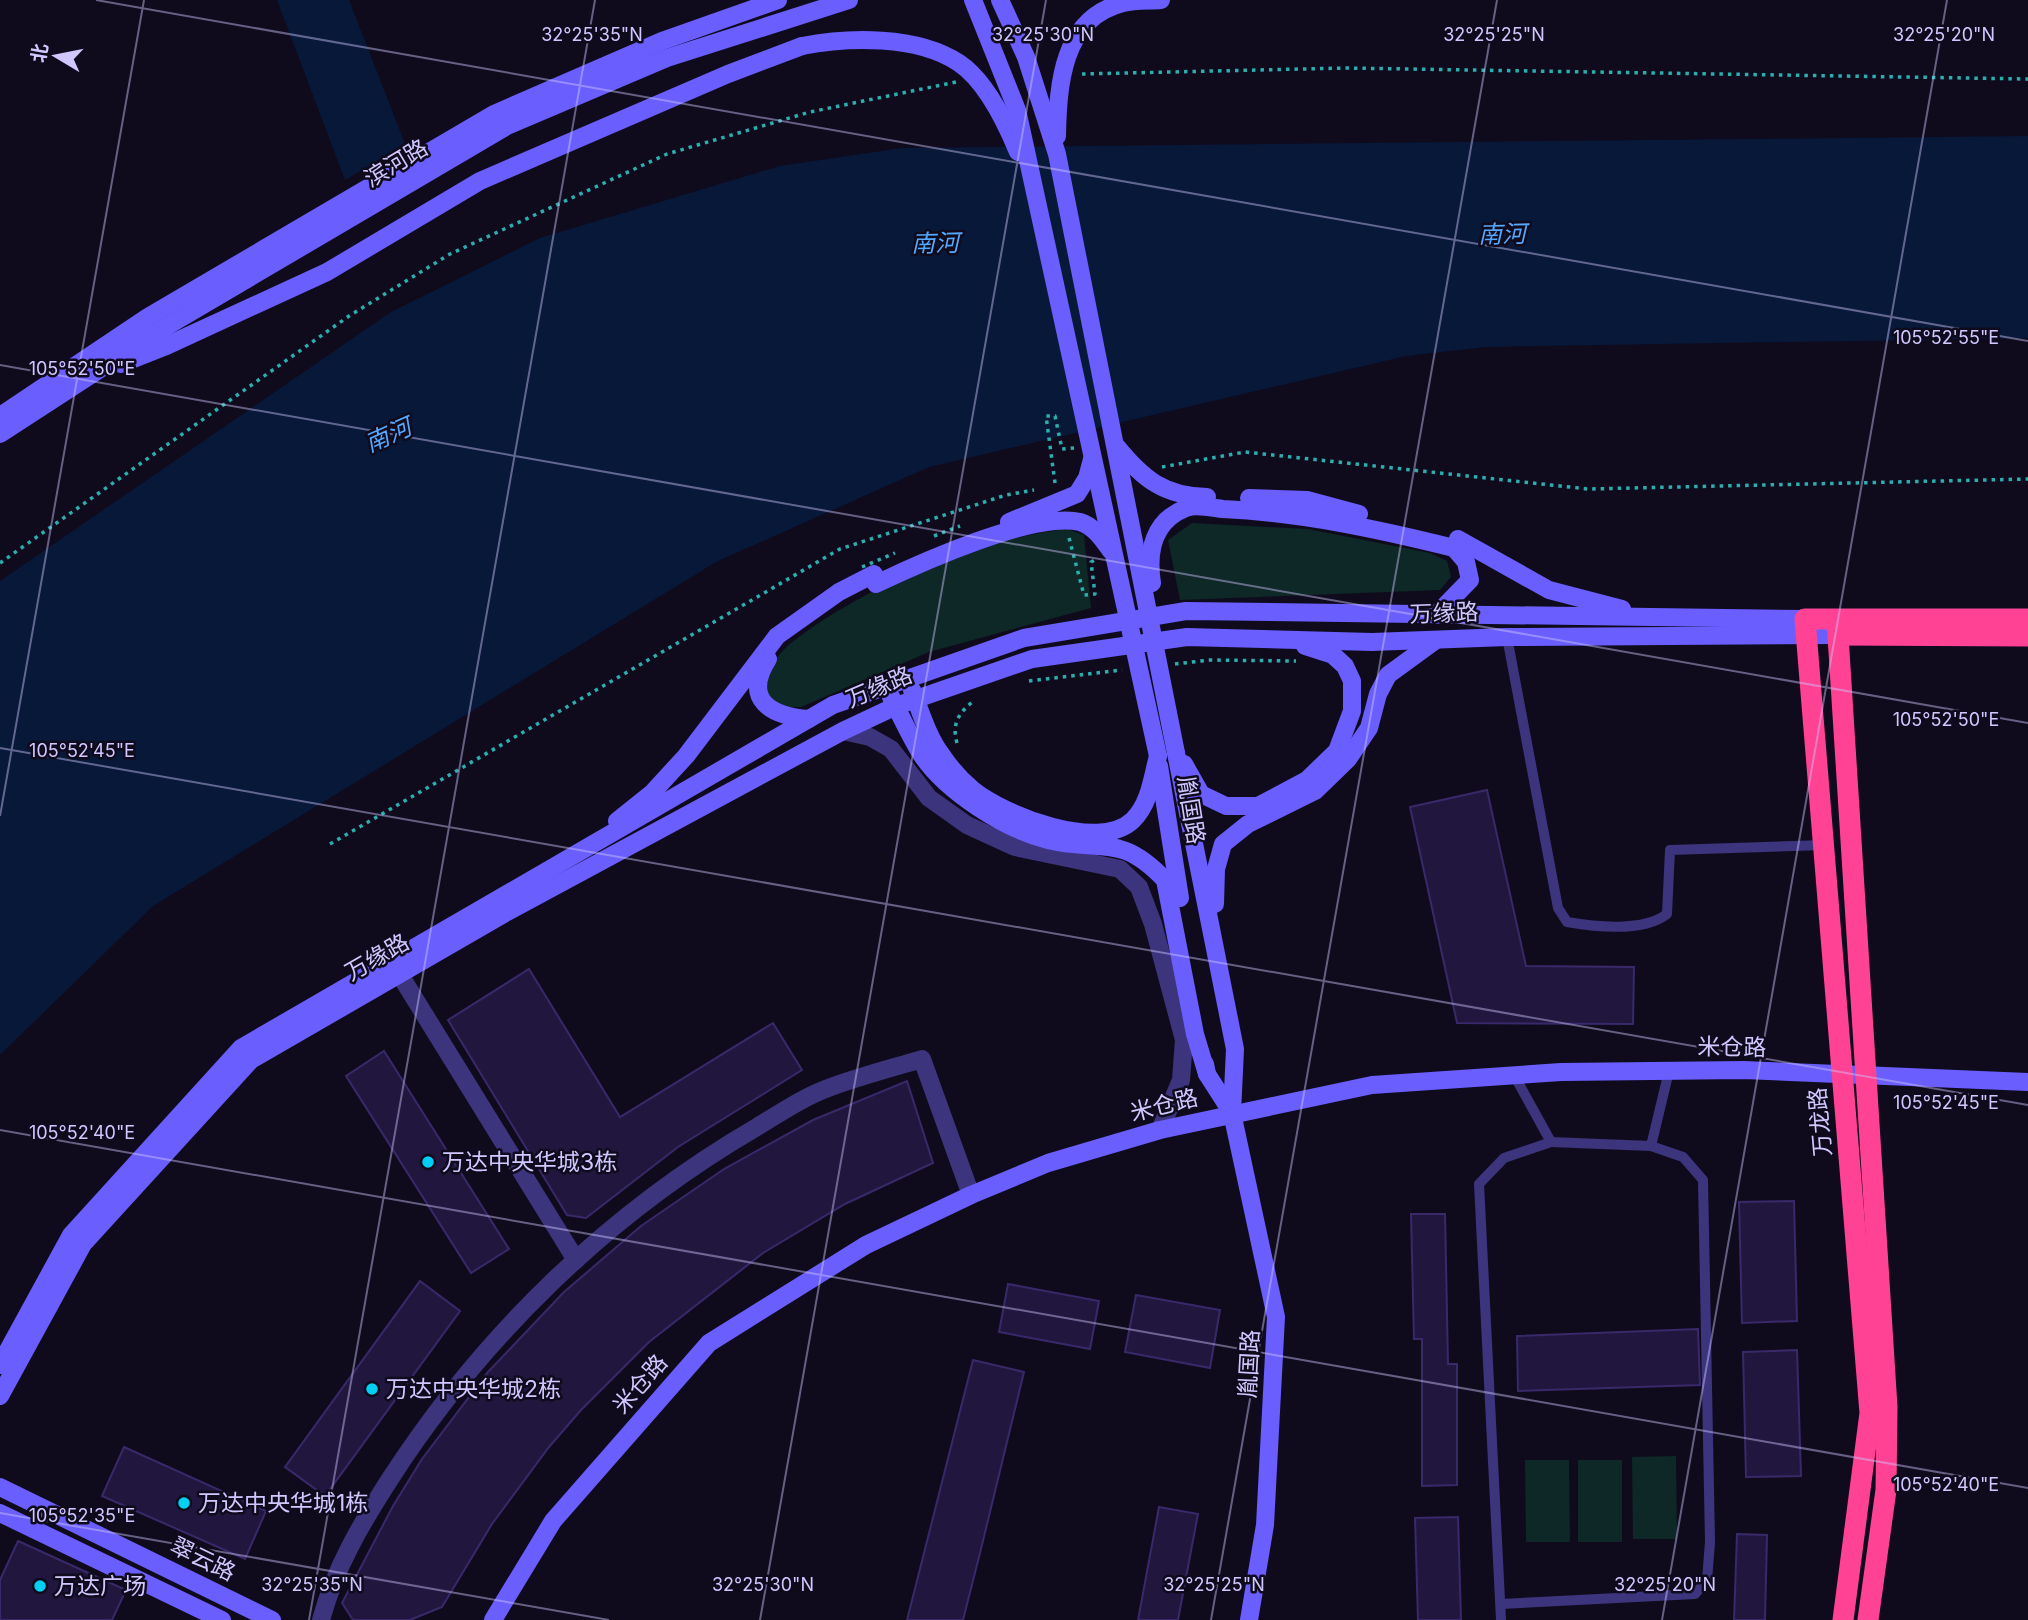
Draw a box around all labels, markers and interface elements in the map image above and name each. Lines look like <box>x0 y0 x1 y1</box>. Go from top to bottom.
north arrow <box>21 21 91 91</box>
text: 32°25'35"N <box>541 24 643 45</box>
text: 32°25'30"N <box>992 24 1094 45</box>
text: 32°25'25"N <box>1443 24 1545 45</box>
text: 32°25'20"N <box>1893 24 1995 45</box>
text: 北 <box>27 42 53 64</box>
street label: 滨河路 <box>359 133 433 193</box>
water label: 南河 <box>1478 219 1530 249</box>
water label: 南河 <box>911 228 963 258</box>
text: 105°52'55"E <box>1893 327 1999 348</box>
text: 105°52'50"E <box>29 358 135 379</box>
water label: 南河 <box>360 410 419 458</box>
street label: 万缘路 <box>1409 598 1479 628</box>
street label: 万缘路 <box>842 661 916 713</box>
text: 105°52'50"E <box>1893 709 1999 730</box>
text: 105°52'45"E <box>29 740 135 761</box>
street label: 胤国路 <box>1172 774 1210 846</box>
street label: 万缘路 <box>340 928 414 986</box>
street label: 米仓路 <box>1697 1032 1767 1062</box>
street label: 米仓路 <box>1127 1083 1201 1127</box>
street label: 万龙路 <box>1803 1086 1837 1158</box>
text: 105°52'45"E <box>1893 1092 1999 1113</box>
text: 105°52'40"E <box>29 1122 135 1143</box>
place label: 万达中央华城3栋 <box>442 1148 617 1176</box>
marker: 万达中央华城3栋 <box>420 1154 436 1170</box>
street label: 胤国路 <box>1233 1329 1265 1399</box>
street label: 米仓路 <box>607 1349 673 1419</box>
place label: 万达中央华城2栋 <box>386 1375 561 1403</box>
marker: 万达中央华城2栋 <box>364 1381 380 1397</box>
text: 105°52'40"E <box>1893 1474 1999 1495</box>
place label: 万达中央华城1栋 <box>198 1489 368 1517</box>
marker: 万达中央华城1栋 <box>176 1495 192 1511</box>
text: 105°52'35"E <box>29 1505 135 1526</box>
street label: 翠云路 <box>166 1531 240 1587</box>
place label: 万达广场 <box>54 1572 146 1600</box>
text: 32°25'35"N <box>261 1574 363 1595</box>
text: 32°25'30"N <box>712 1574 814 1595</box>
text: 32°25'25"N <box>1163 1574 1265 1595</box>
text: 32°25'20"N <box>1614 1574 1716 1595</box>
marker: 万达广场 <box>32 1578 48 1594</box>

